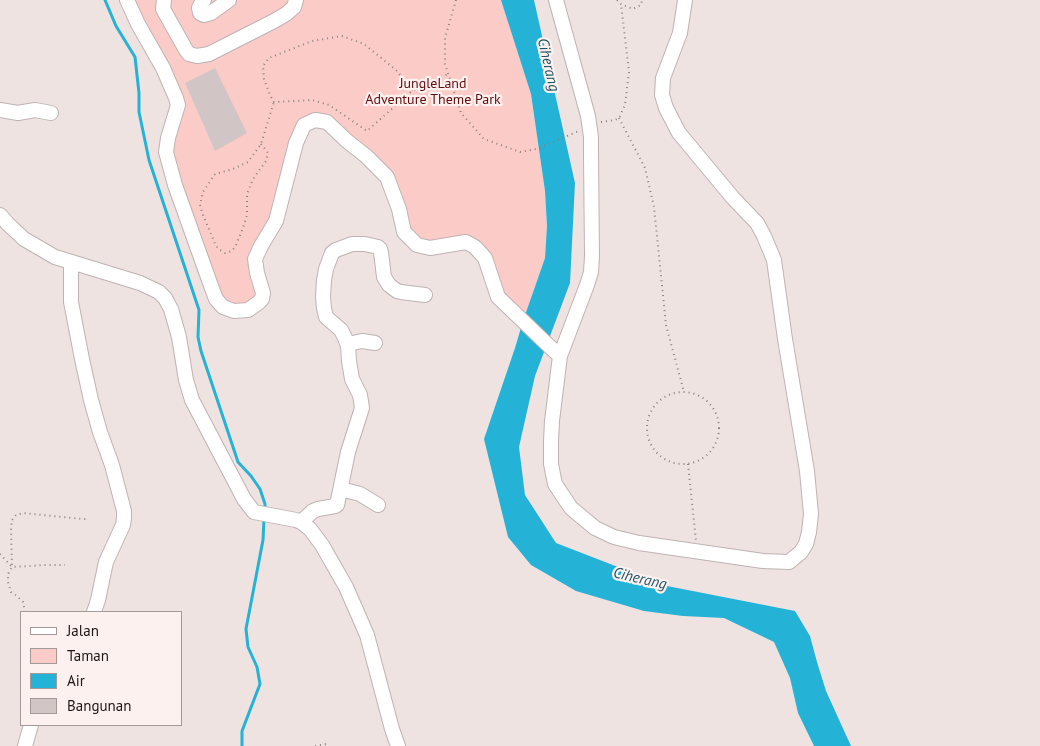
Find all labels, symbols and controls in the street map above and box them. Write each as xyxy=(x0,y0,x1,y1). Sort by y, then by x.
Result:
water label: Ciherang xyxy=(533,37,563,93)
park label: JungleLand Adventure Theme Park xyxy=(365,76,501,108)
water label: Ciherang xyxy=(612,564,668,594)
legend xyxy=(20,611,182,726)
text: Jalan xyxy=(67,621,99,640)
text: Taman xyxy=(67,646,109,665)
text: Air xyxy=(67,671,85,690)
text: Bangunan xyxy=(67,696,131,715)

